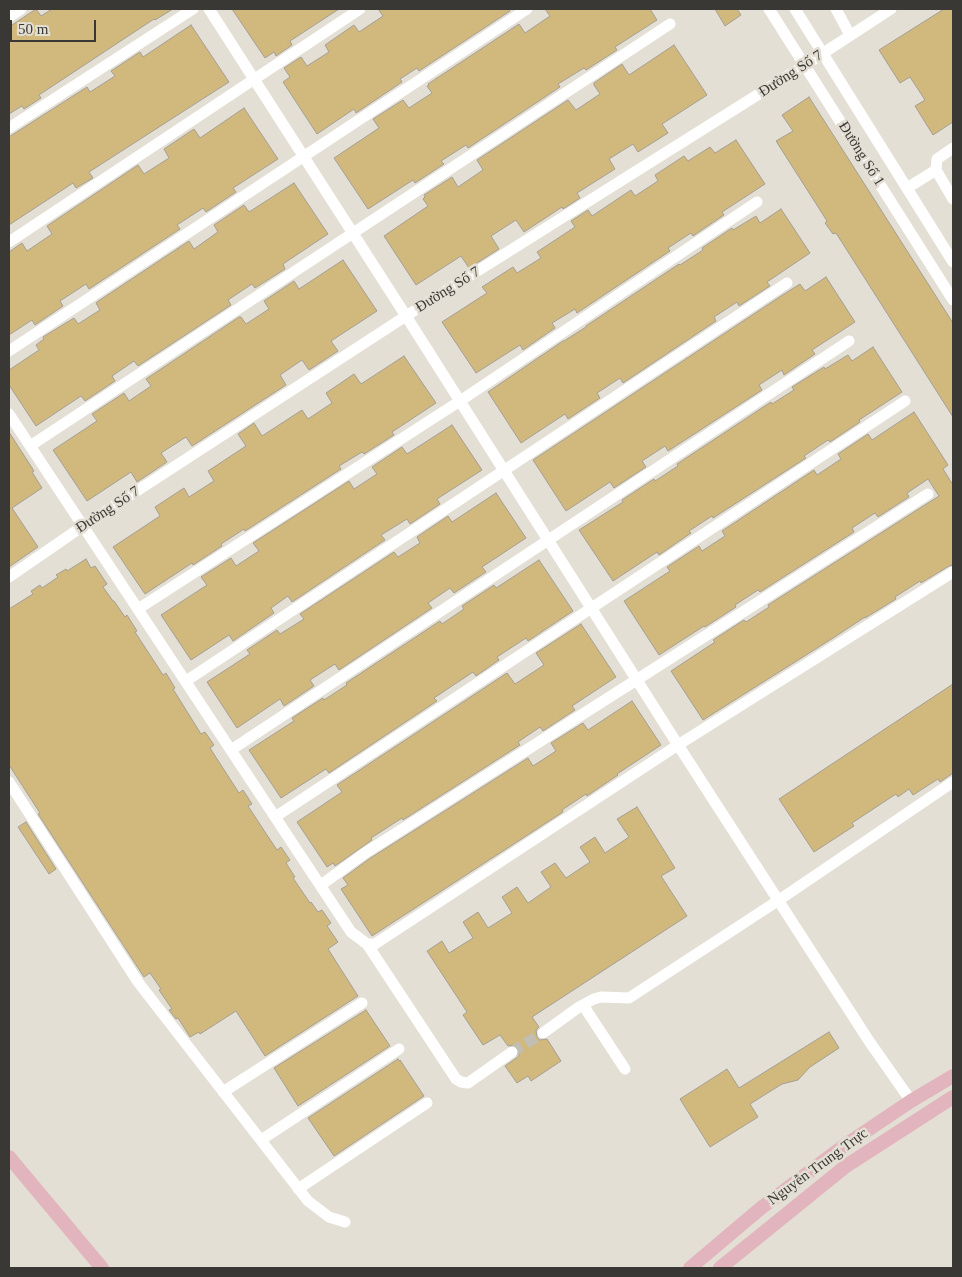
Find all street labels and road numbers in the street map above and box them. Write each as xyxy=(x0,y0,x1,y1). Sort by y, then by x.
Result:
street label: Đường Số 7 xyxy=(756,47,826,101)
street label: Đường Số 1 xyxy=(834,118,888,190)
street label: Đường Số 7 xyxy=(412,263,484,317)
street label: Đường Số 7 xyxy=(73,483,143,537)
street label: Nguyễn Trung Trực xyxy=(764,1125,872,1209)

